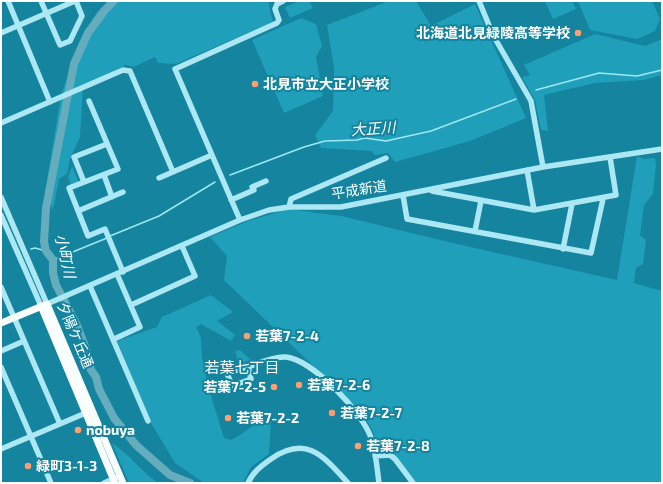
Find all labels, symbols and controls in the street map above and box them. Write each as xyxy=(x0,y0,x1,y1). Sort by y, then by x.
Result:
place label: 北海道北見緑陵高等学校 xyxy=(416,25,570,41)
marker: 北海道北見緑陵高等学校 xyxy=(573,28,583,38)
place label: 北見市立大正小学校 xyxy=(263,76,389,92)
marker: 北見市立大正小学校 xyxy=(250,79,260,89)
water label: 大正川 xyxy=(350,118,396,140)
street label: 平成新道 xyxy=(330,177,388,203)
water label: 小町川 xyxy=(51,232,79,280)
street label: 夕陽ケ丘通 xyxy=(54,300,96,370)
place label: 若葉7-2-4 xyxy=(255,328,319,344)
marker: 若葉7-2-4 xyxy=(242,331,252,341)
district label: 若葉七丁目 xyxy=(205,359,279,377)
place label: 若葉7-2-6 xyxy=(307,377,370,393)
place label: 若葉7-2-5 xyxy=(203,379,266,395)
marker: 若葉7-2-6 xyxy=(294,380,304,390)
marker: 若葉7-2-5 xyxy=(269,382,279,392)
place label: 若葉7-2-7 xyxy=(340,405,402,421)
marker: 若葉7-2-7 xyxy=(327,408,337,418)
place label: 若葉7-2-2 xyxy=(236,410,299,426)
marker: 若葉7-2-2 xyxy=(223,413,233,423)
place label: nobuya xyxy=(86,422,135,438)
marker: nobuya xyxy=(73,425,83,435)
place label: 若葉7-2-8 xyxy=(366,438,430,454)
marker: 若葉7-2-8 xyxy=(353,441,363,451)
place label: 緑町3-1-3 xyxy=(36,458,97,474)
marker: 緑町3-1-3 xyxy=(23,461,33,471)

